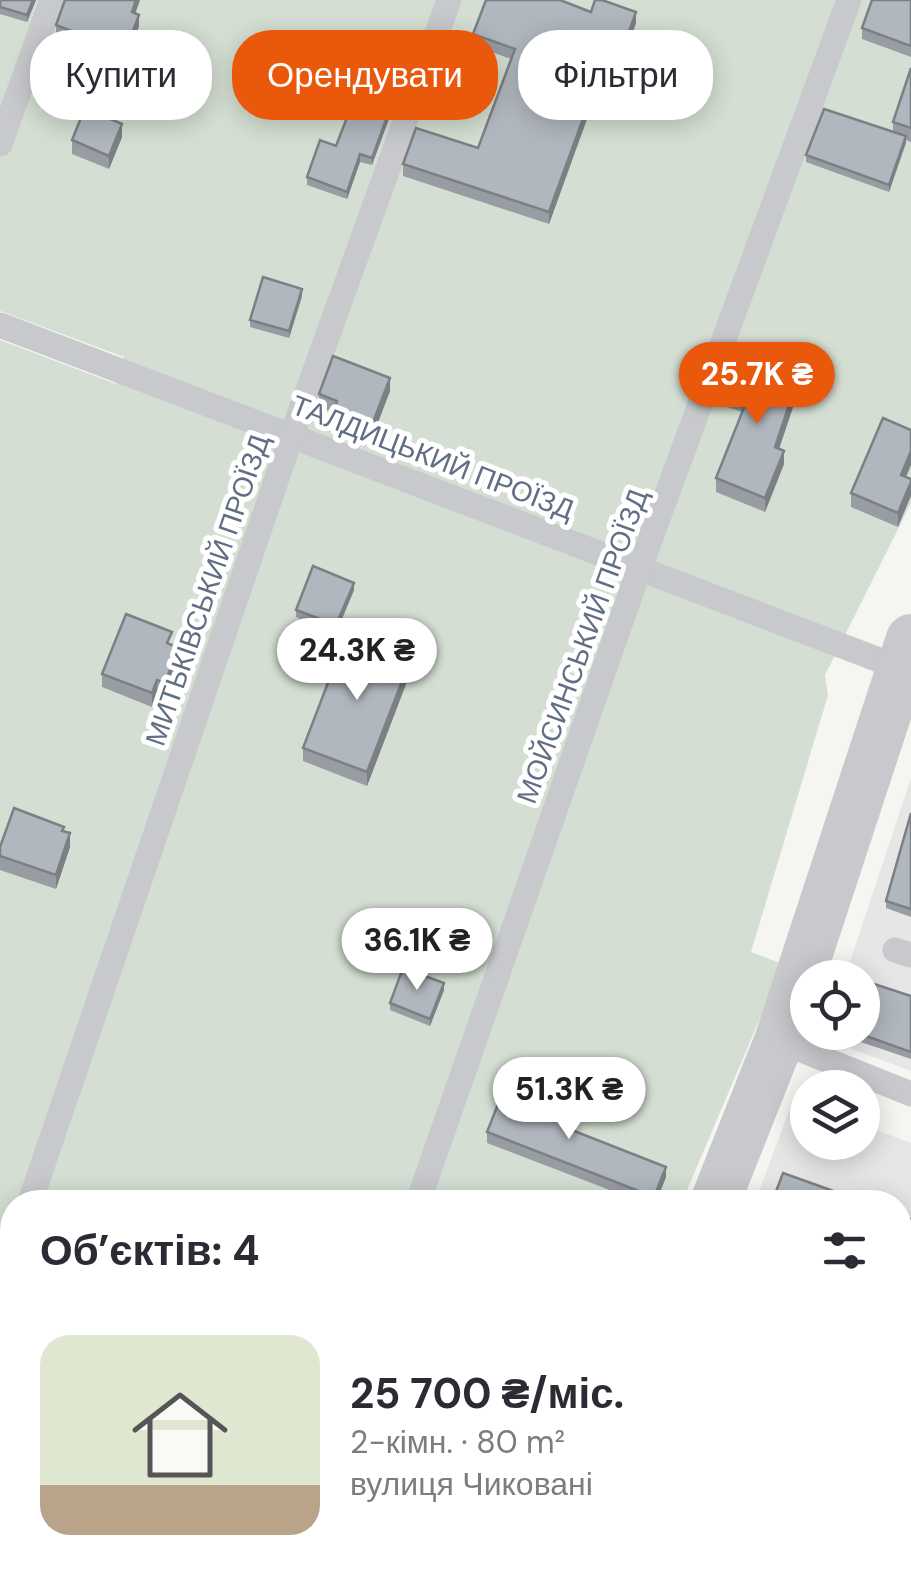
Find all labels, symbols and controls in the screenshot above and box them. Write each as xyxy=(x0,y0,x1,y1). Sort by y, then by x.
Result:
chip: Купити xyxy=(30,30,212,120)
chip: Орендувати xyxy=(232,30,498,120)
chip: Фільтри xyxy=(518,30,713,120)
pin: 25.7K ₴ xyxy=(665,342,849,427)
text: 25.7K ₴ xyxy=(701,353,813,395)
street label: ТАЛДИЦЬКИЙ ПРОЇЗД xyxy=(286,387,579,528)
street label: МИТЬКІВСЬКИЙ ПРОЇЗД xyxy=(137,430,278,751)
street label: МОЙСИНСЬКИЙ ПРОЇЗД xyxy=(508,484,657,809)
pin: 24.3K ₴ xyxy=(265,618,449,703)
text: 24.3K ₴ xyxy=(299,629,415,671)
pin: 36.1K ₴ xyxy=(325,908,509,993)
text: 36.1K ₴ xyxy=(364,919,470,961)
map controls xyxy=(790,960,880,1160)
button: locate xyxy=(790,960,880,1050)
pin: 51.3K ₴ xyxy=(477,1057,661,1142)
text: 51.3K ₴ xyxy=(515,1068,623,1110)
button: layers xyxy=(790,1070,880,1160)
text: Об’єктів: 4 xyxy=(40,1223,259,1278)
icon: filters xyxy=(817,1223,872,1278)
text: 25 700 ₴/міс. xyxy=(350,1366,624,1421)
icon: home xyxy=(120,1375,240,1495)
text: 2-кімн. · 80 m² xyxy=(350,1421,565,1463)
text: вулиця Чиковані xyxy=(350,1463,593,1505)

